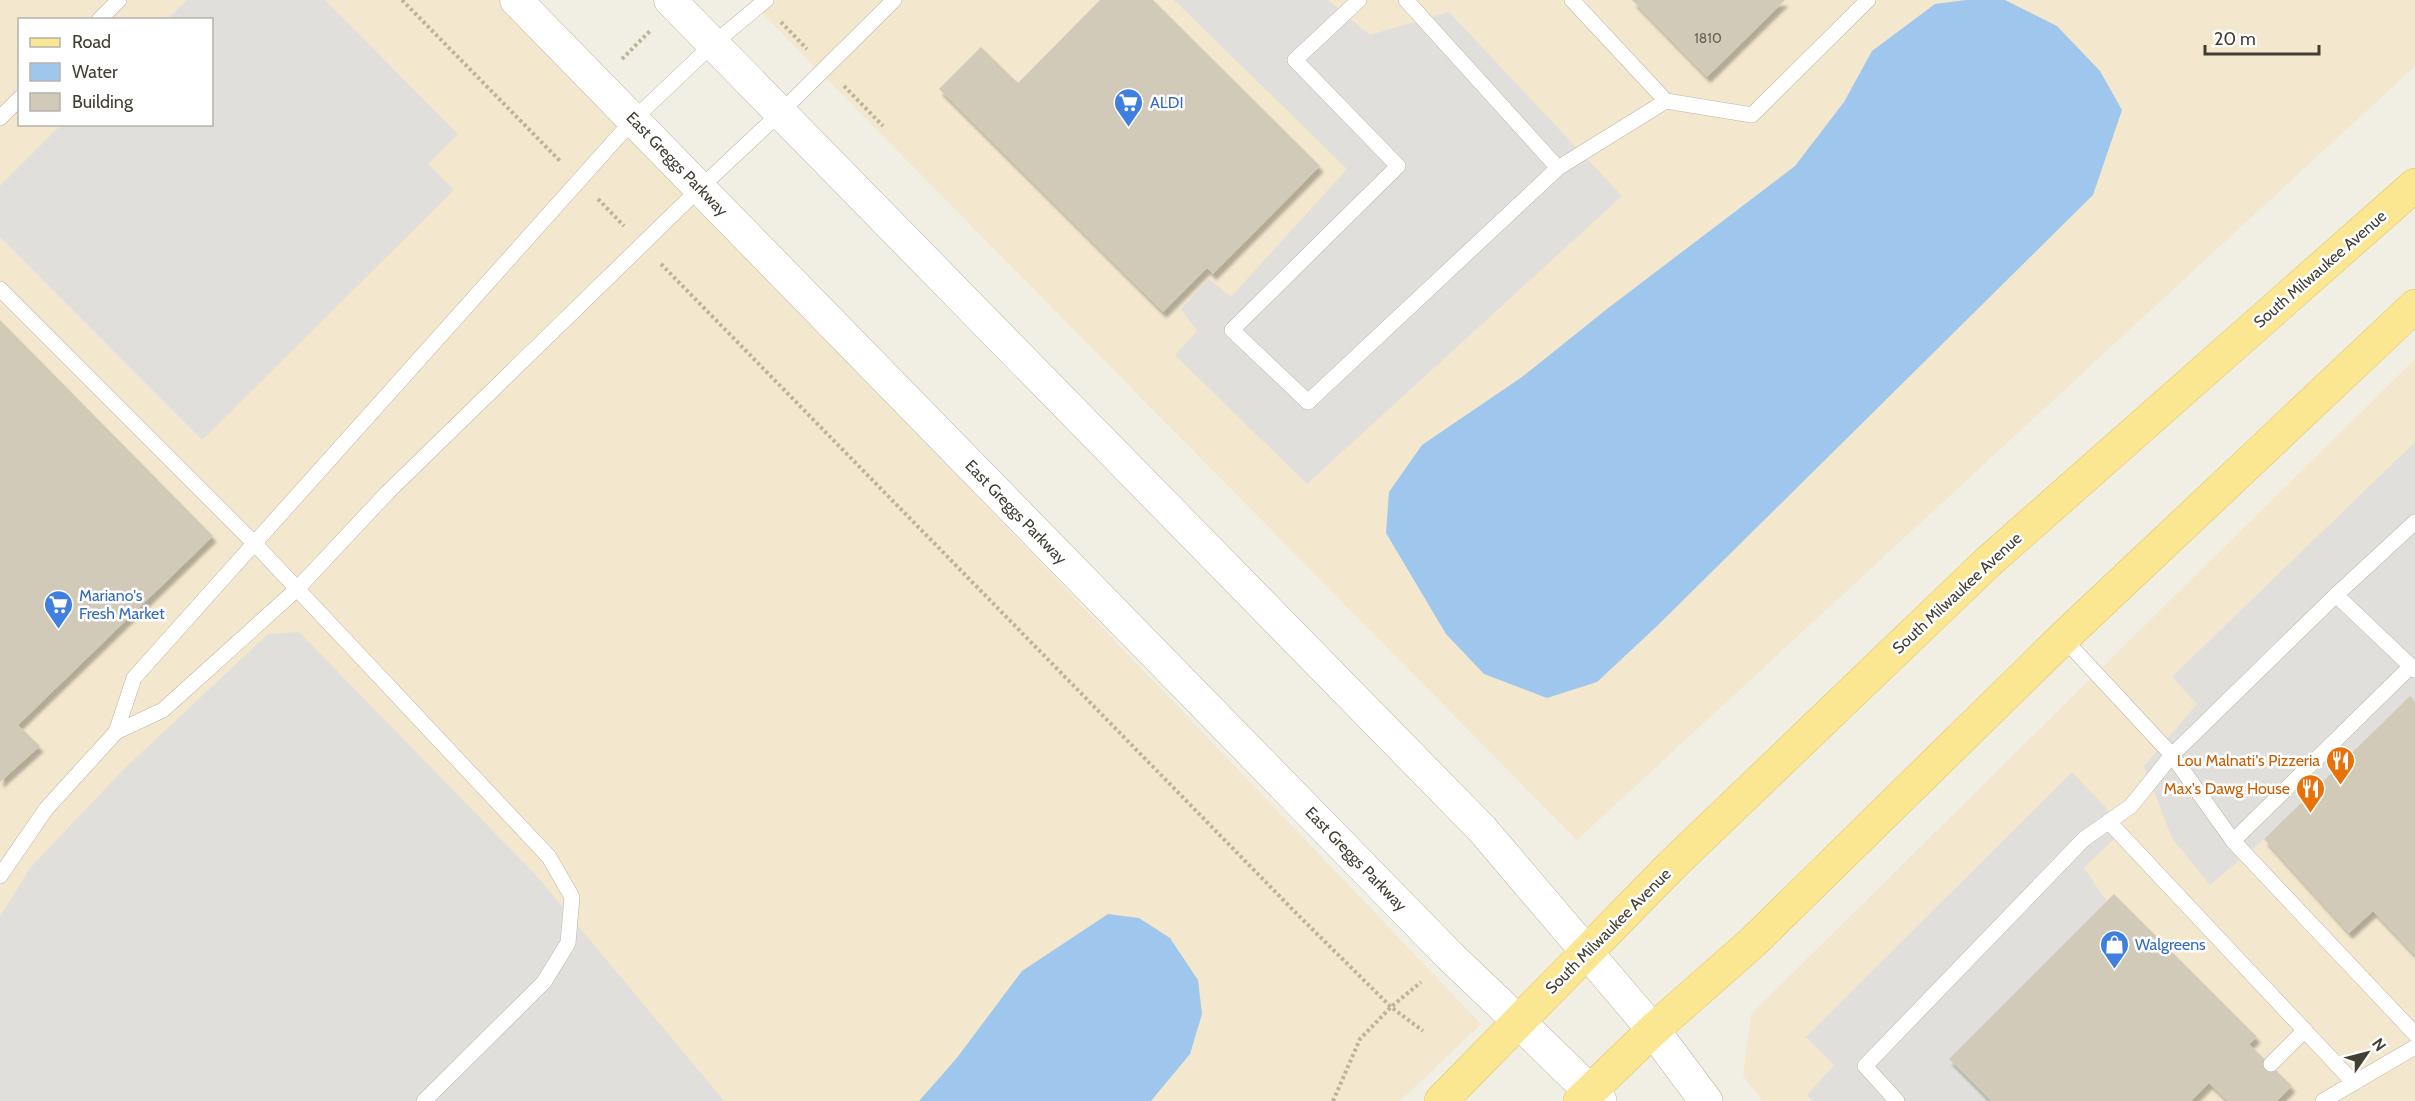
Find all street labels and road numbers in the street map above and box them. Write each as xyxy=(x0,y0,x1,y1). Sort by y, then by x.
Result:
street label: East Greggs Parkway xyxy=(622,108,732,220)
street label: South Milwaukee Avenue xyxy=(2250,206,2390,332)
street label: East Greggs Parkway xyxy=(961,456,1071,568)
street label: South Milwaukee Avenue xyxy=(1889,528,2025,658)
street label: East Greggs Parkway xyxy=(1301,803,1411,915)
street label: South Milwaukee Avenue xyxy=(1541,864,1675,998)

